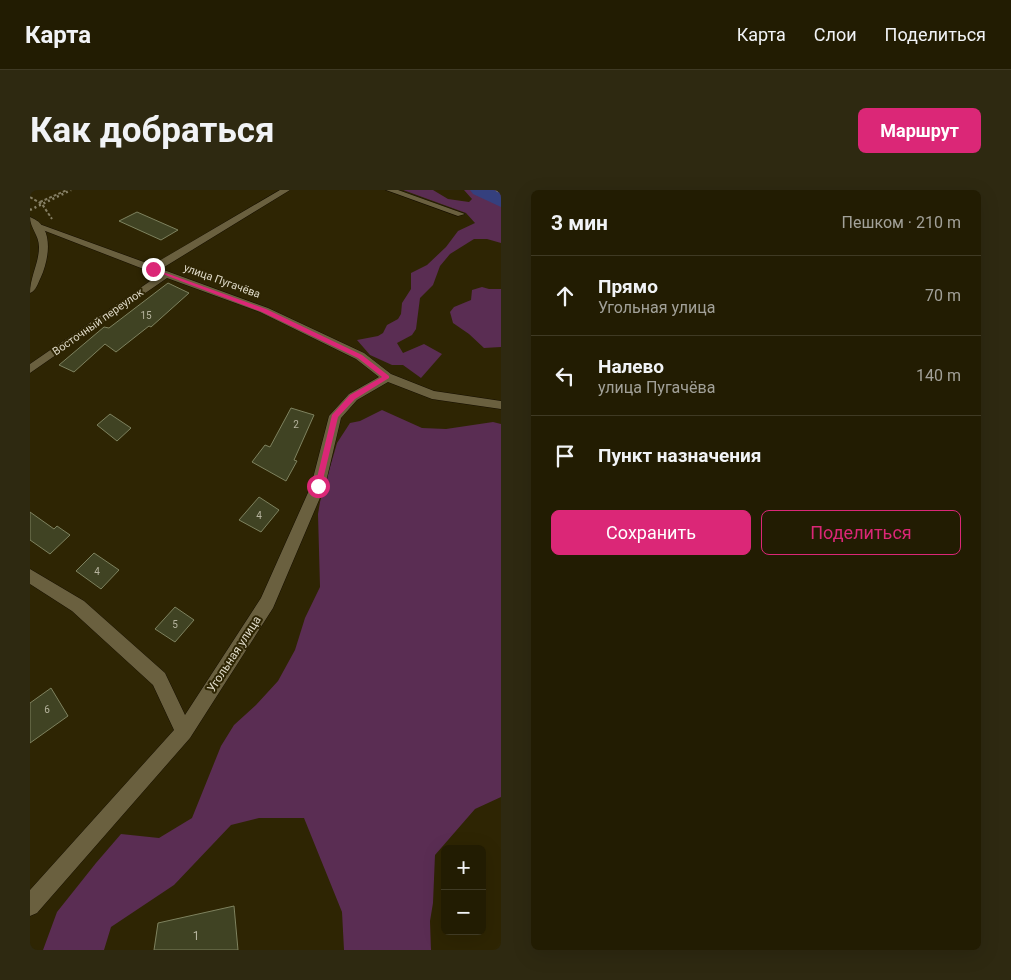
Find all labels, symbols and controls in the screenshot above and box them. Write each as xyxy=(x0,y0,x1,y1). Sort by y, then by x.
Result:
text: Карта xyxy=(25,21,91,49)
text: Карта xyxy=(737,24,786,45)
text: Слои xyxy=(814,24,857,45)
text: Поделиться xyxy=(885,24,986,45)
button: Маршрут xyxy=(858,108,981,153)
text: Как добраться xyxy=(30,110,275,151)
text: 3 мин xyxy=(551,211,608,235)
text: Пешком · 210 m xyxy=(842,213,961,232)
route end xyxy=(142,258,165,281)
street label: улица Пугачёва xyxy=(182,261,262,301)
text: Прямо xyxy=(598,275,658,298)
icon: ahead xyxy=(551,282,579,310)
street label: Восточный переулок xyxy=(50,286,146,358)
text: 70 m xyxy=(925,286,961,305)
text: Угольная улица xyxy=(598,298,715,317)
house number: 15 xyxy=(140,310,152,321)
text: Налево xyxy=(598,355,664,378)
icon: left xyxy=(551,362,579,390)
text: 140 m xyxy=(916,366,961,385)
text: улица Пугачёва xyxy=(598,378,715,397)
house number: 2 xyxy=(293,419,299,430)
icon: arrive xyxy=(551,442,579,470)
text: Пункт назначения xyxy=(598,444,761,467)
route start xyxy=(307,475,330,498)
house number: 4 xyxy=(256,510,262,521)
button: Сохранить xyxy=(551,510,751,555)
button: Поделиться xyxy=(761,510,961,555)
house number: 4 xyxy=(94,566,100,577)
street label: Угольная улица xyxy=(204,613,264,695)
house number: 5 xyxy=(172,619,178,630)
house number: 6 xyxy=(44,704,50,715)
map controls xyxy=(441,845,486,935)
button: + xyxy=(441,845,486,890)
button: − xyxy=(441,890,486,935)
house number: 1 xyxy=(193,929,199,943)

